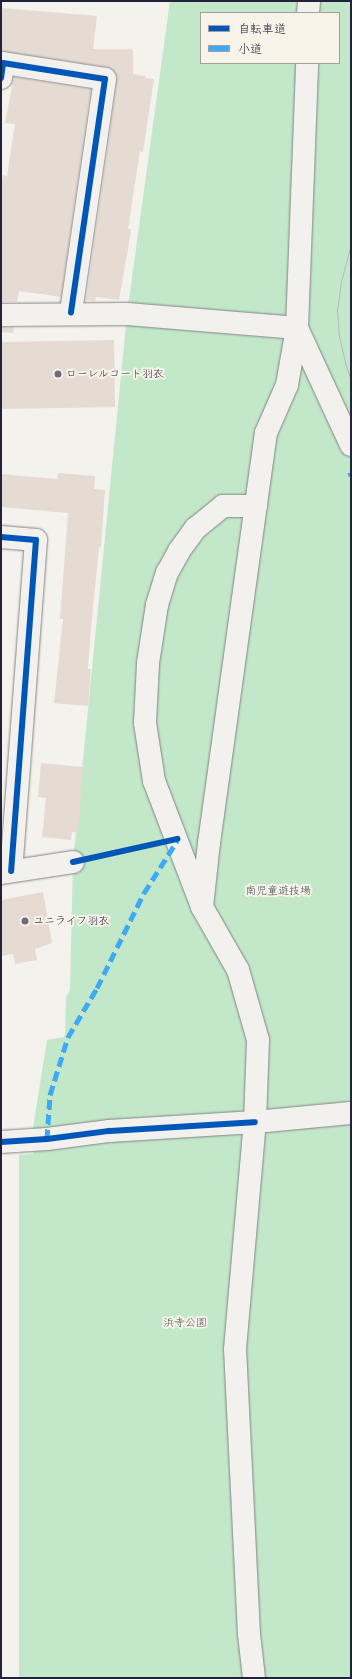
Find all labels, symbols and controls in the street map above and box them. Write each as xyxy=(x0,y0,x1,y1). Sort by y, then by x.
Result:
legend xyxy=(200,12,340,64)
text: 自転車道 xyxy=(238,21,286,38)
text: 小道 xyxy=(238,41,262,58)
place label: ローレルコート羽衣 xyxy=(66,367,165,381)
marker: ローレルコート羽衣 xyxy=(53,369,63,379)
park label: 南児童遊技場 xyxy=(245,884,311,898)
place label: ユニライフ羽衣 xyxy=(33,914,110,928)
marker: ユニライフ羽衣 xyxy=(20,916,30,926)
park label: 浜寺公園 xyxy=(163,1316,207,1330)

